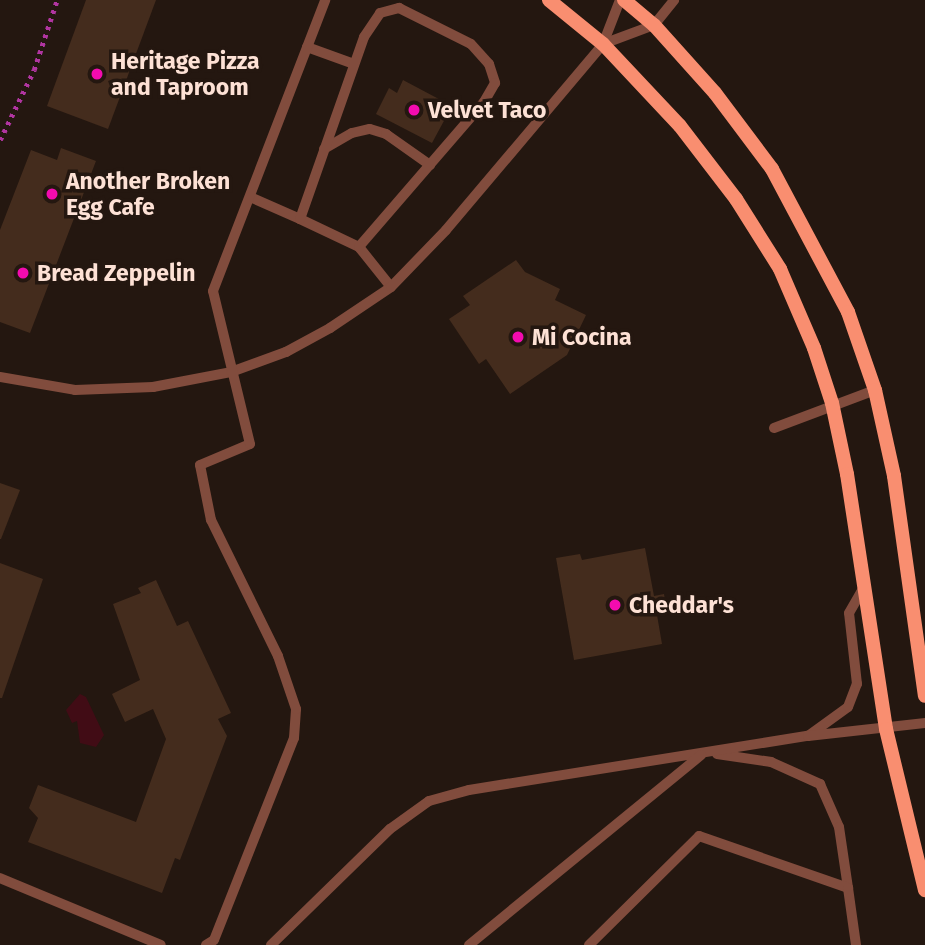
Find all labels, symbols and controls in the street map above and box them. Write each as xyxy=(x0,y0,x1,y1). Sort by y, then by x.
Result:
place label: Heritage Pizza and Taproom xyxy=(111,47,260,101)
marker: Heritage Pizza and Taproom xyxy=(89,66,105,82)
place label: Velvet Taco xyxy=(428,96,546,124)
marker: Velvet Taco xyxy=(406,102,422,118)
place label: Another Broken Egg Cafe xyxy=(66,167,230,221)
marker: Another Broken Egg Cafe xyxy=(44,186,60,202)
place label: Bread Zeppelin xyxy=(37,259,196,287)
marker: Bread Zeppelin xyxy=(15,265,31,281)
place label: Mi Cocina xyxy=(532,323,632,351)
marker: Mi Cocina xyxy=(510,329,526,345)
place label: Cheddar's xyxy=(629,591,734,619)
marker: Cheddar's xyxy=(607,597,623,613)

